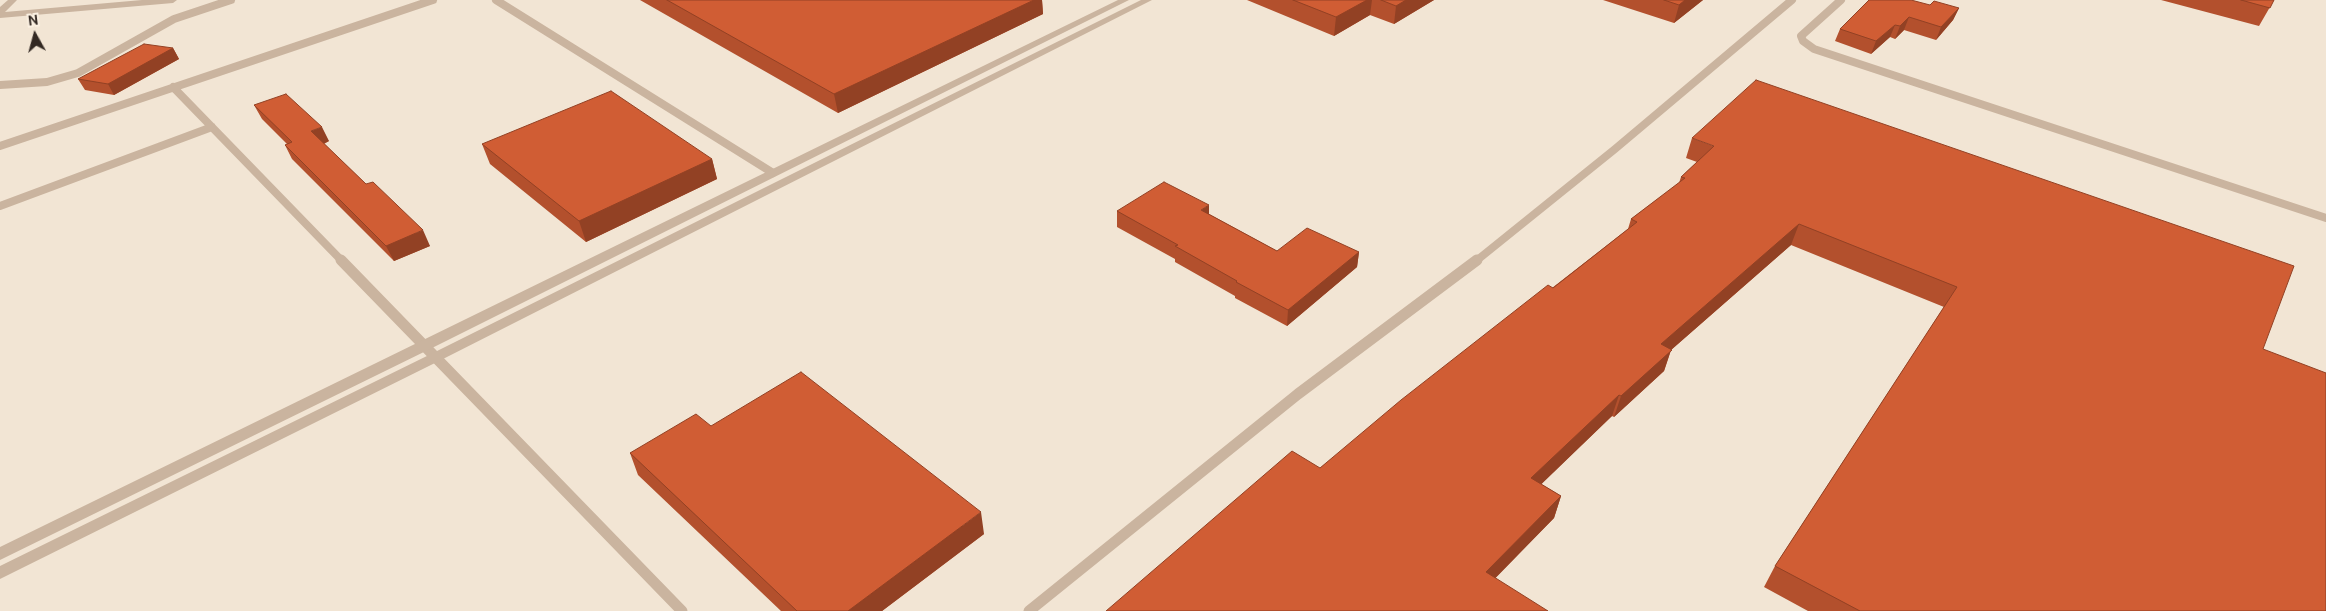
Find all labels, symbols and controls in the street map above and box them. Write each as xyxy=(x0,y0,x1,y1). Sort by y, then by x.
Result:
north arrow xyxy=(10,10,60,60)
text: N xyxy=(27,12,39,29)

